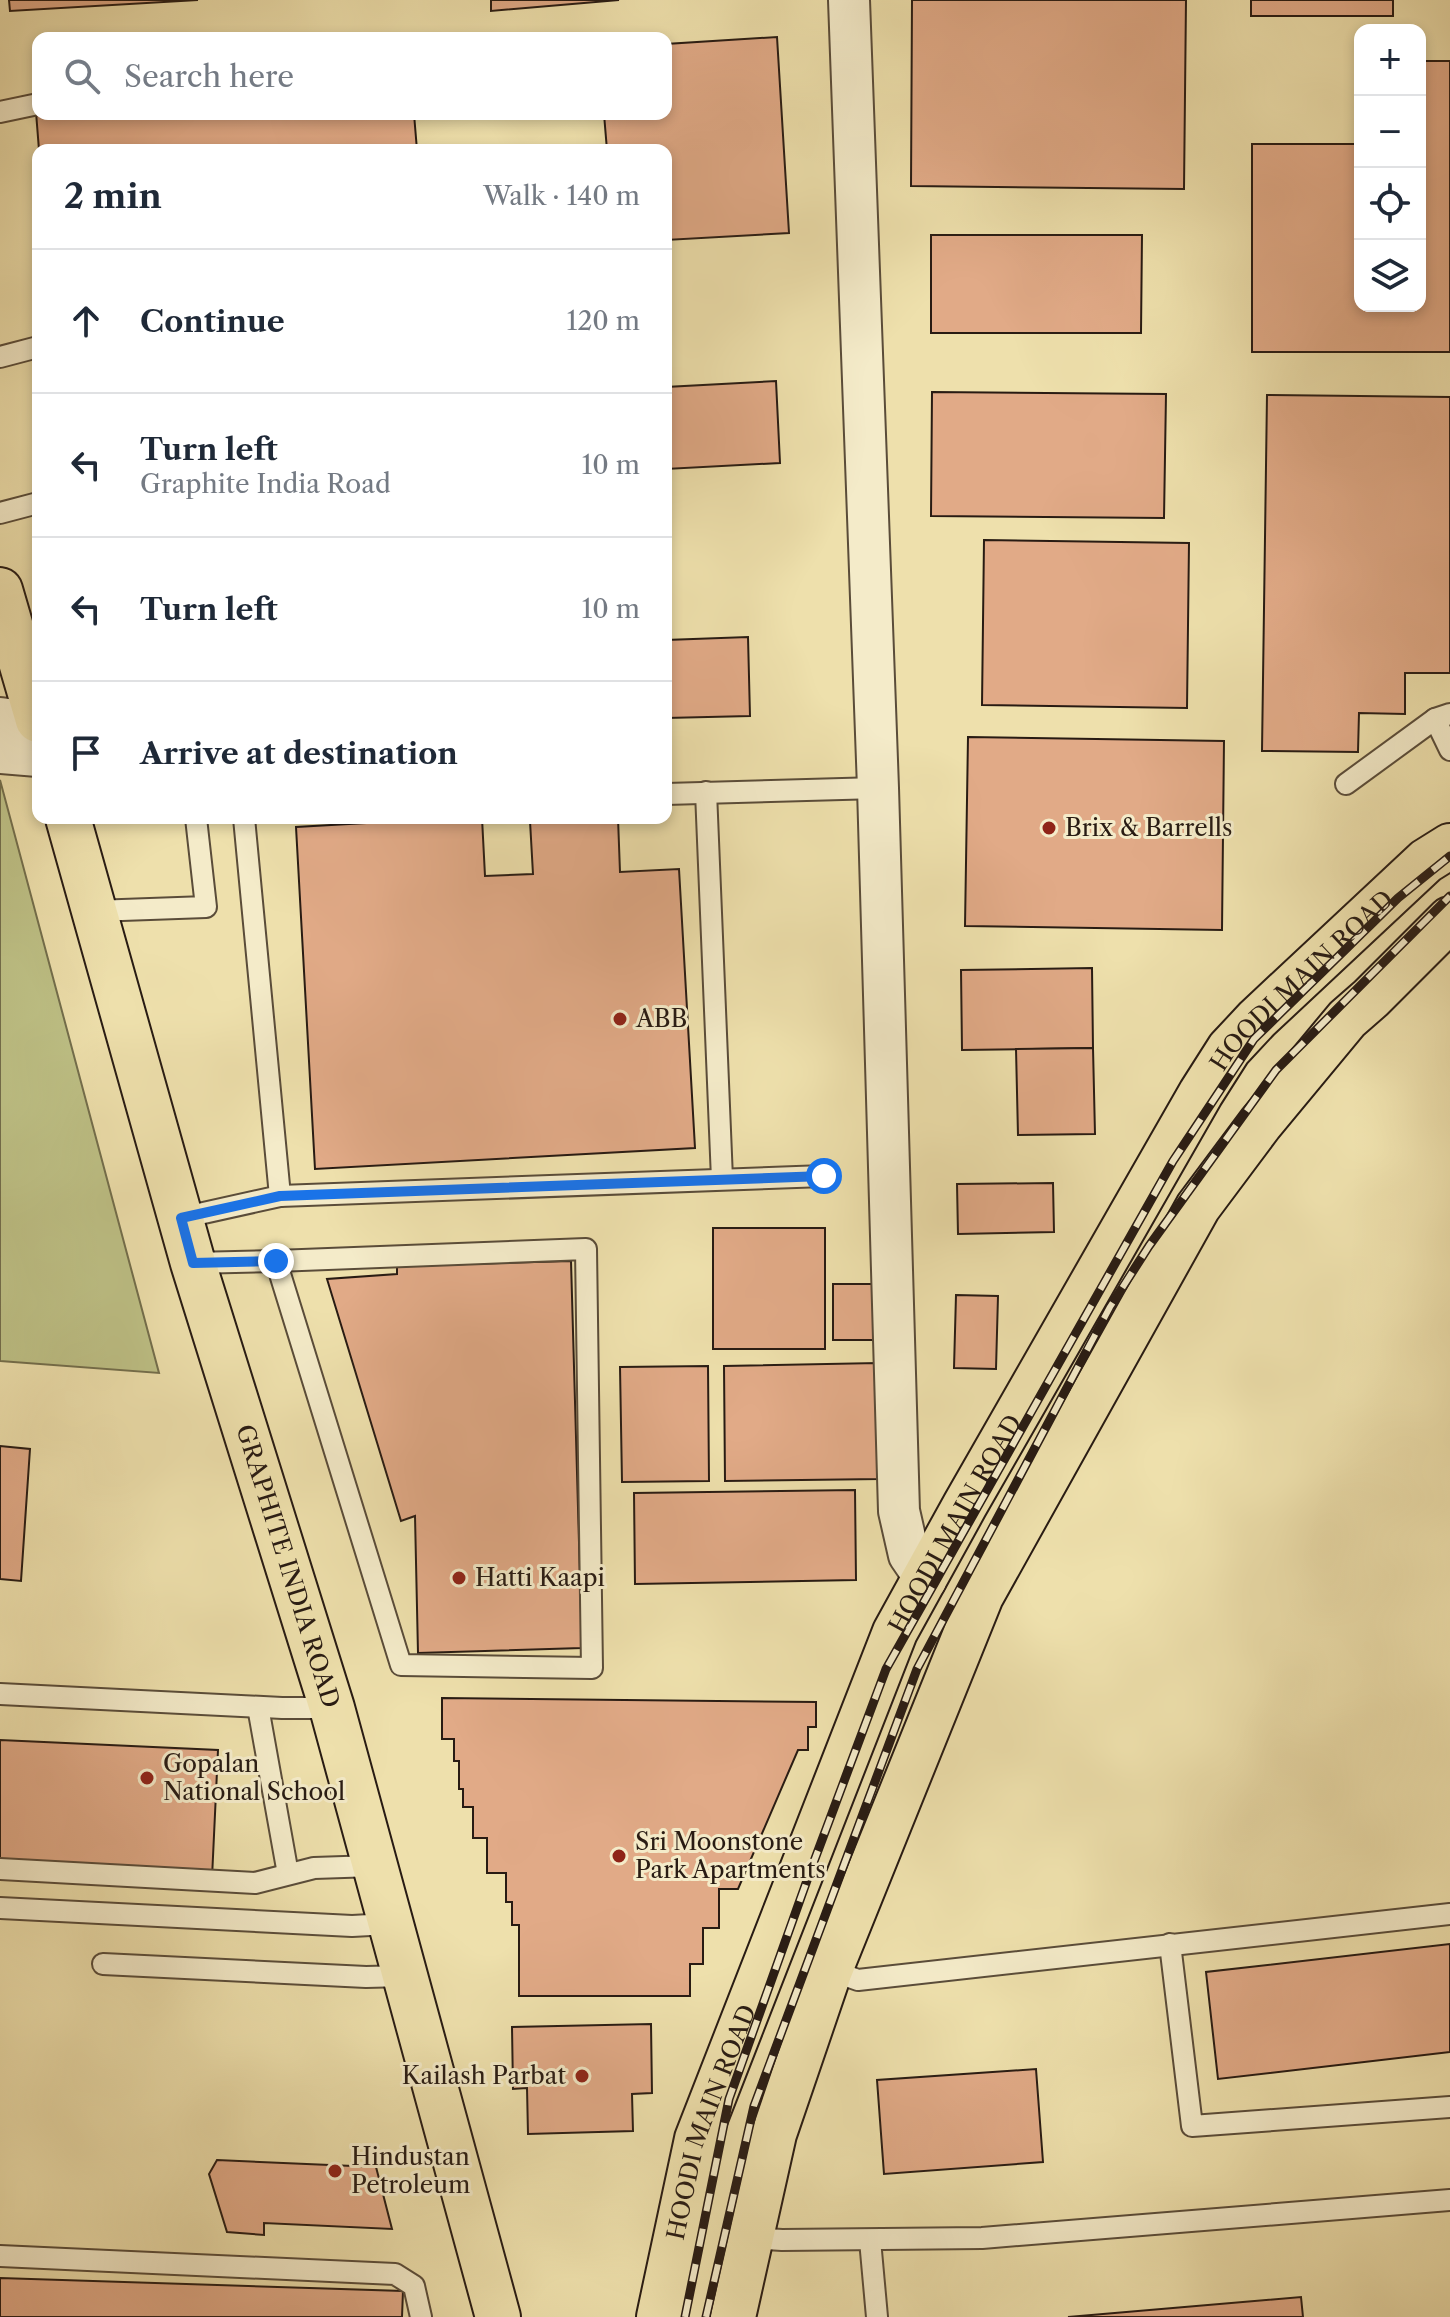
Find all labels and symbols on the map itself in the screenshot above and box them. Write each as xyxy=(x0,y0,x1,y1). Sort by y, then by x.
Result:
place label: Brix & Barrells xyxy=(1065,813,1232,842)
marker: Brix & Barrells xyxy=(1040,819,1058,837)
street label: HOODI MAIN ROAD xyxy=(1204,884,1399,1076)
place label: ABB xyxy=(635,1004,687,1033)
marker: ABB xyxy=(611,1010,629,1028)
route start xyxy=(806,1158,842,1194)
route end xyxy=(258,1243,294,1279)
street label: HOODI MAIN ROAD xyxy=(882,1409,1028,1638)
street label: GRAPHITE INDIA ROAD xyxy=(230,1421,346,1711)
place label: Hatti Kaapi xyxy=(475,1563,605,1592)
marker: Hatti Kaapi xyxy=(450,1569,468,1587)
place label: Gopalan National School xyxy=(163,1749,345,1806)
marker: Gopalan National School xyxy=(138,1769,156,1787)
place label: Sri Moonstone Park Apartments xyxy=(635,1827,826,1884)
marker: Sri Moonstone Park Apartments xyxy=(610,1847,628,1865)
street label: HOODI MAIN ROAD xyxy=(661,2000,762,2243)
place label: Kailash Parbat xyxy=(402,2061,567,2090)
marker: Kailash Parbat xyxy=(573,2067,591,2085)
place label: Hindustan Petroleum xyxy=(351,2142,470,2199)
marker: Hindustan Petroleum xyxy=(326,2162,344,2180)

